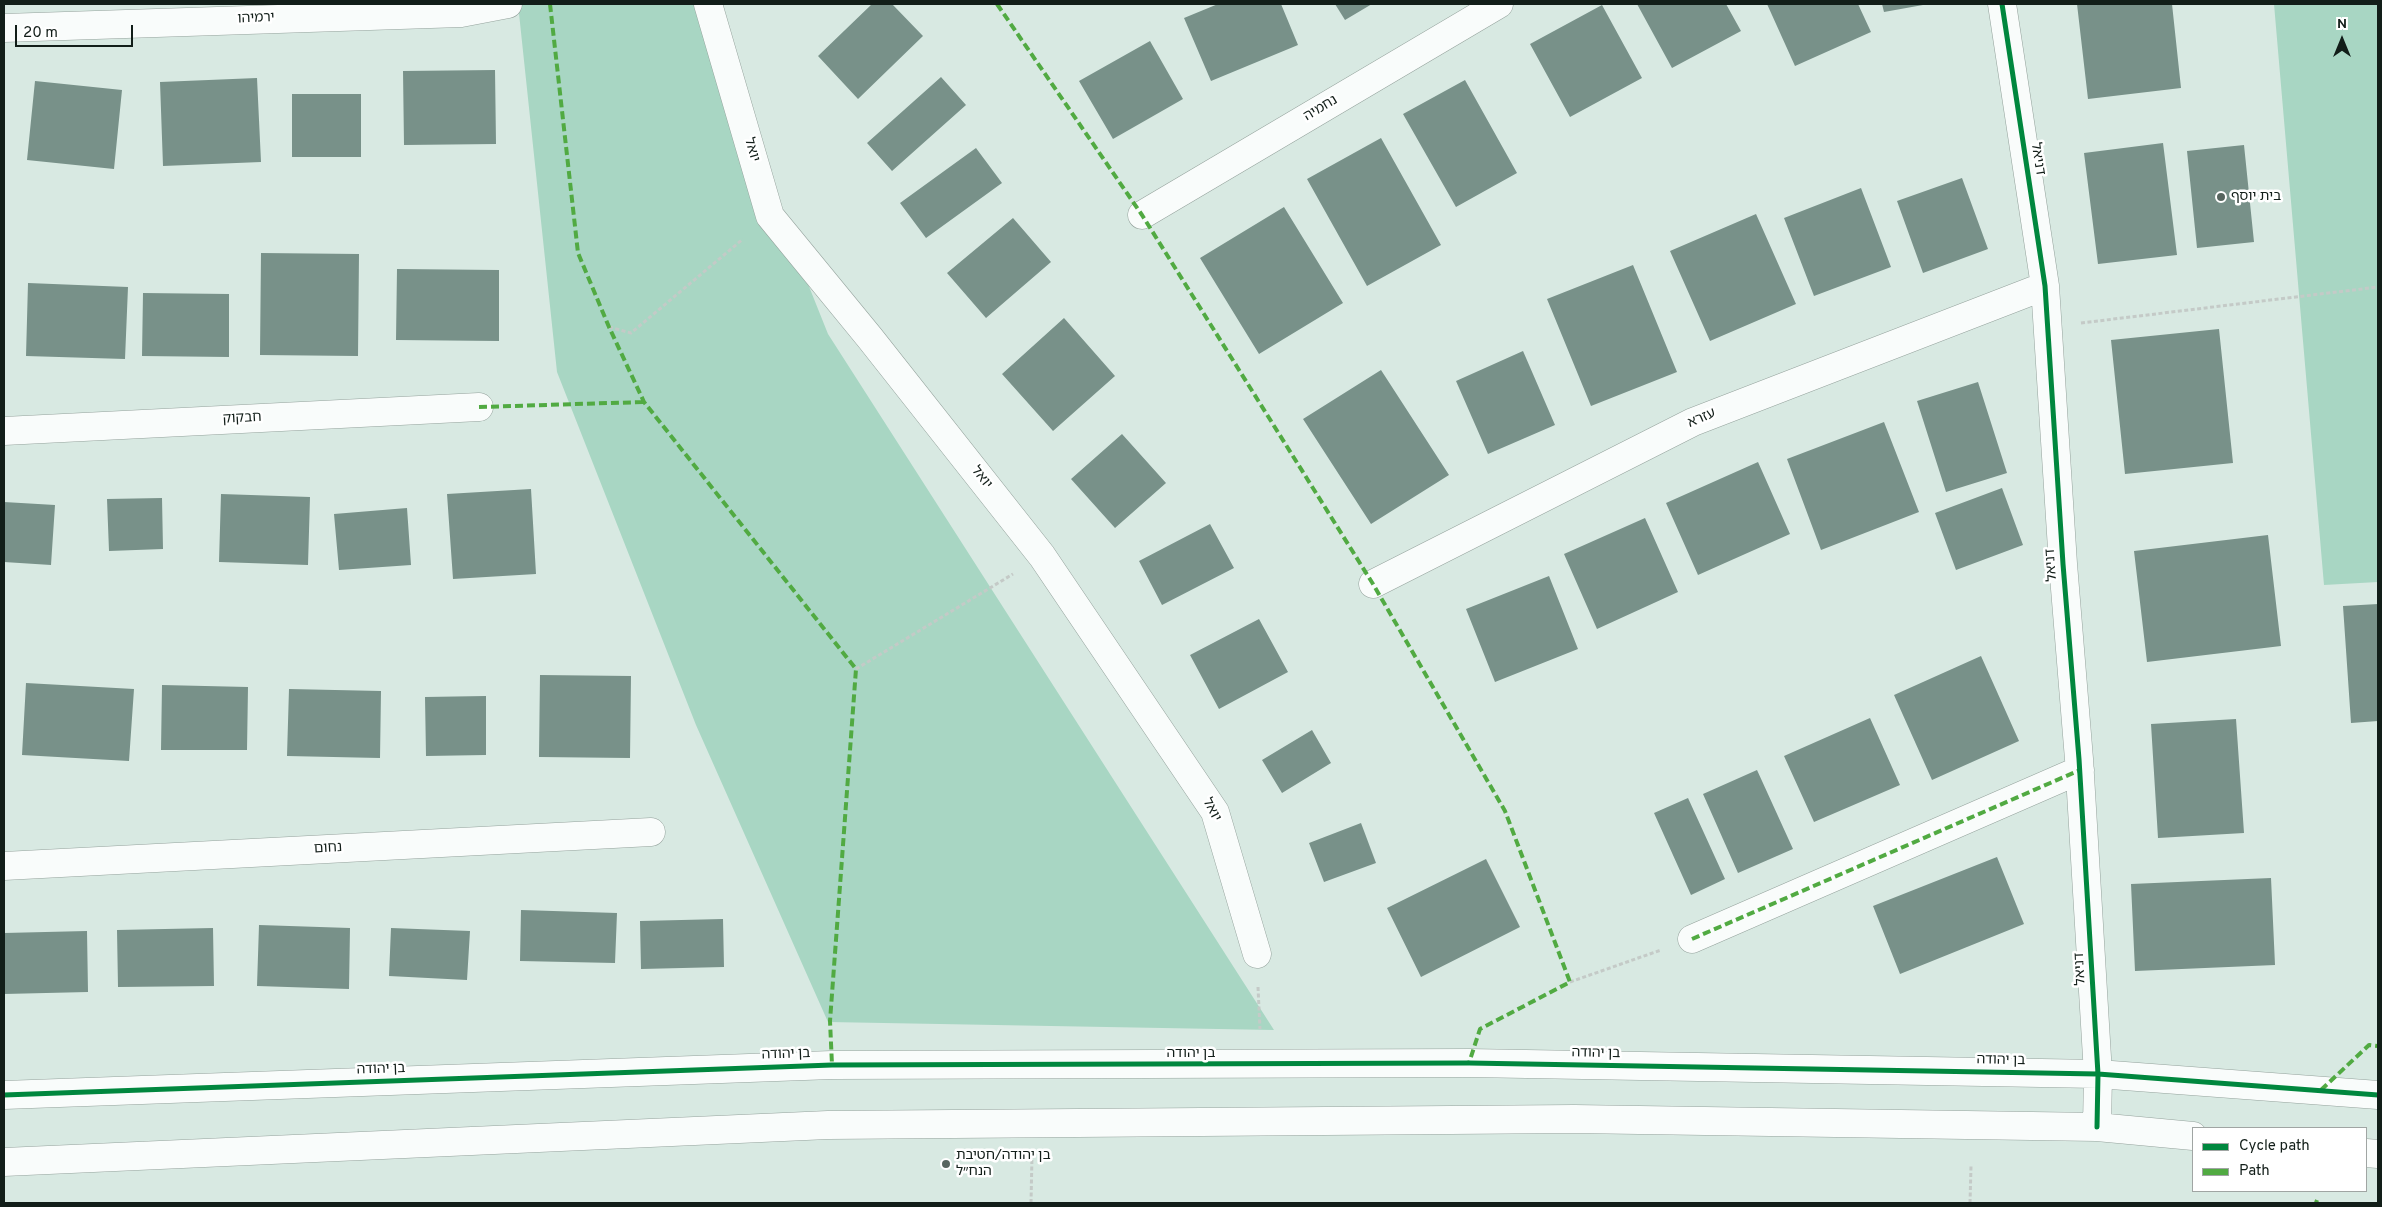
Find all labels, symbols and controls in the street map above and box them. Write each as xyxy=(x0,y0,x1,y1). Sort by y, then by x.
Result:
street label: ירמיהו xyxy=(237,10,275,28)
scale bar xyxy=(18,15,135,47)
north arrow xyxy=(2317,15,2367,65)
text: N xyxy=(2337,16,2347,33)
text: 20 m xyxy=(23,24,58,43)
street label: נחמיה xyxy=(1301,92,1341,126)
street label: יואל xyxy=(740,136,762,164)
street label: דניאל xyxy=(2026,141,2048,177)
place label: בית יוסף xyxy=(2231,189,2281,205)
marker: בית יוסף xyxy=(2215,191,2227,203)
street label: עזרא xyxy=(1685,406,1719,432)
street label: חבקוק xyxy=(222,410,262,428)
street label: יואל xyxy=(967,463,995,493)
street label: דניאל xyxy=(2042,548,2062,582)
street label: יואל xyxy=(1198,795,1224,825)
street label: נחום xyxy=(313,840,343,858)
street label: דניאל xyxy=(2072,952,2090,986)
street label: בן יהודה xyxy=(1571,1045,1621,1063)
street label: בן יהודה xyxy=(761,1046,811,1064)
street label: בן יהודה xyxy=(1167,1046,1215,1062)
street label: בן יהודה xyxy=(1976,1052,2026,1070)
street label: בן יהודה xyxy=(356,1061,406,1079)
legend xyxy=(2192,1127,2367,1192)
text: Cycle path xyxy=(2239,1137,2310,1156)
place label: בן יהודה/חטיבת הנח״ל xyxy=(956,1148,1051,1180)
marker: בן יהודה/חטיבת הנח״ל xyxy=(940,1158,952,1170)
text: Path xyxy=(2239,1162,2270,1181)

